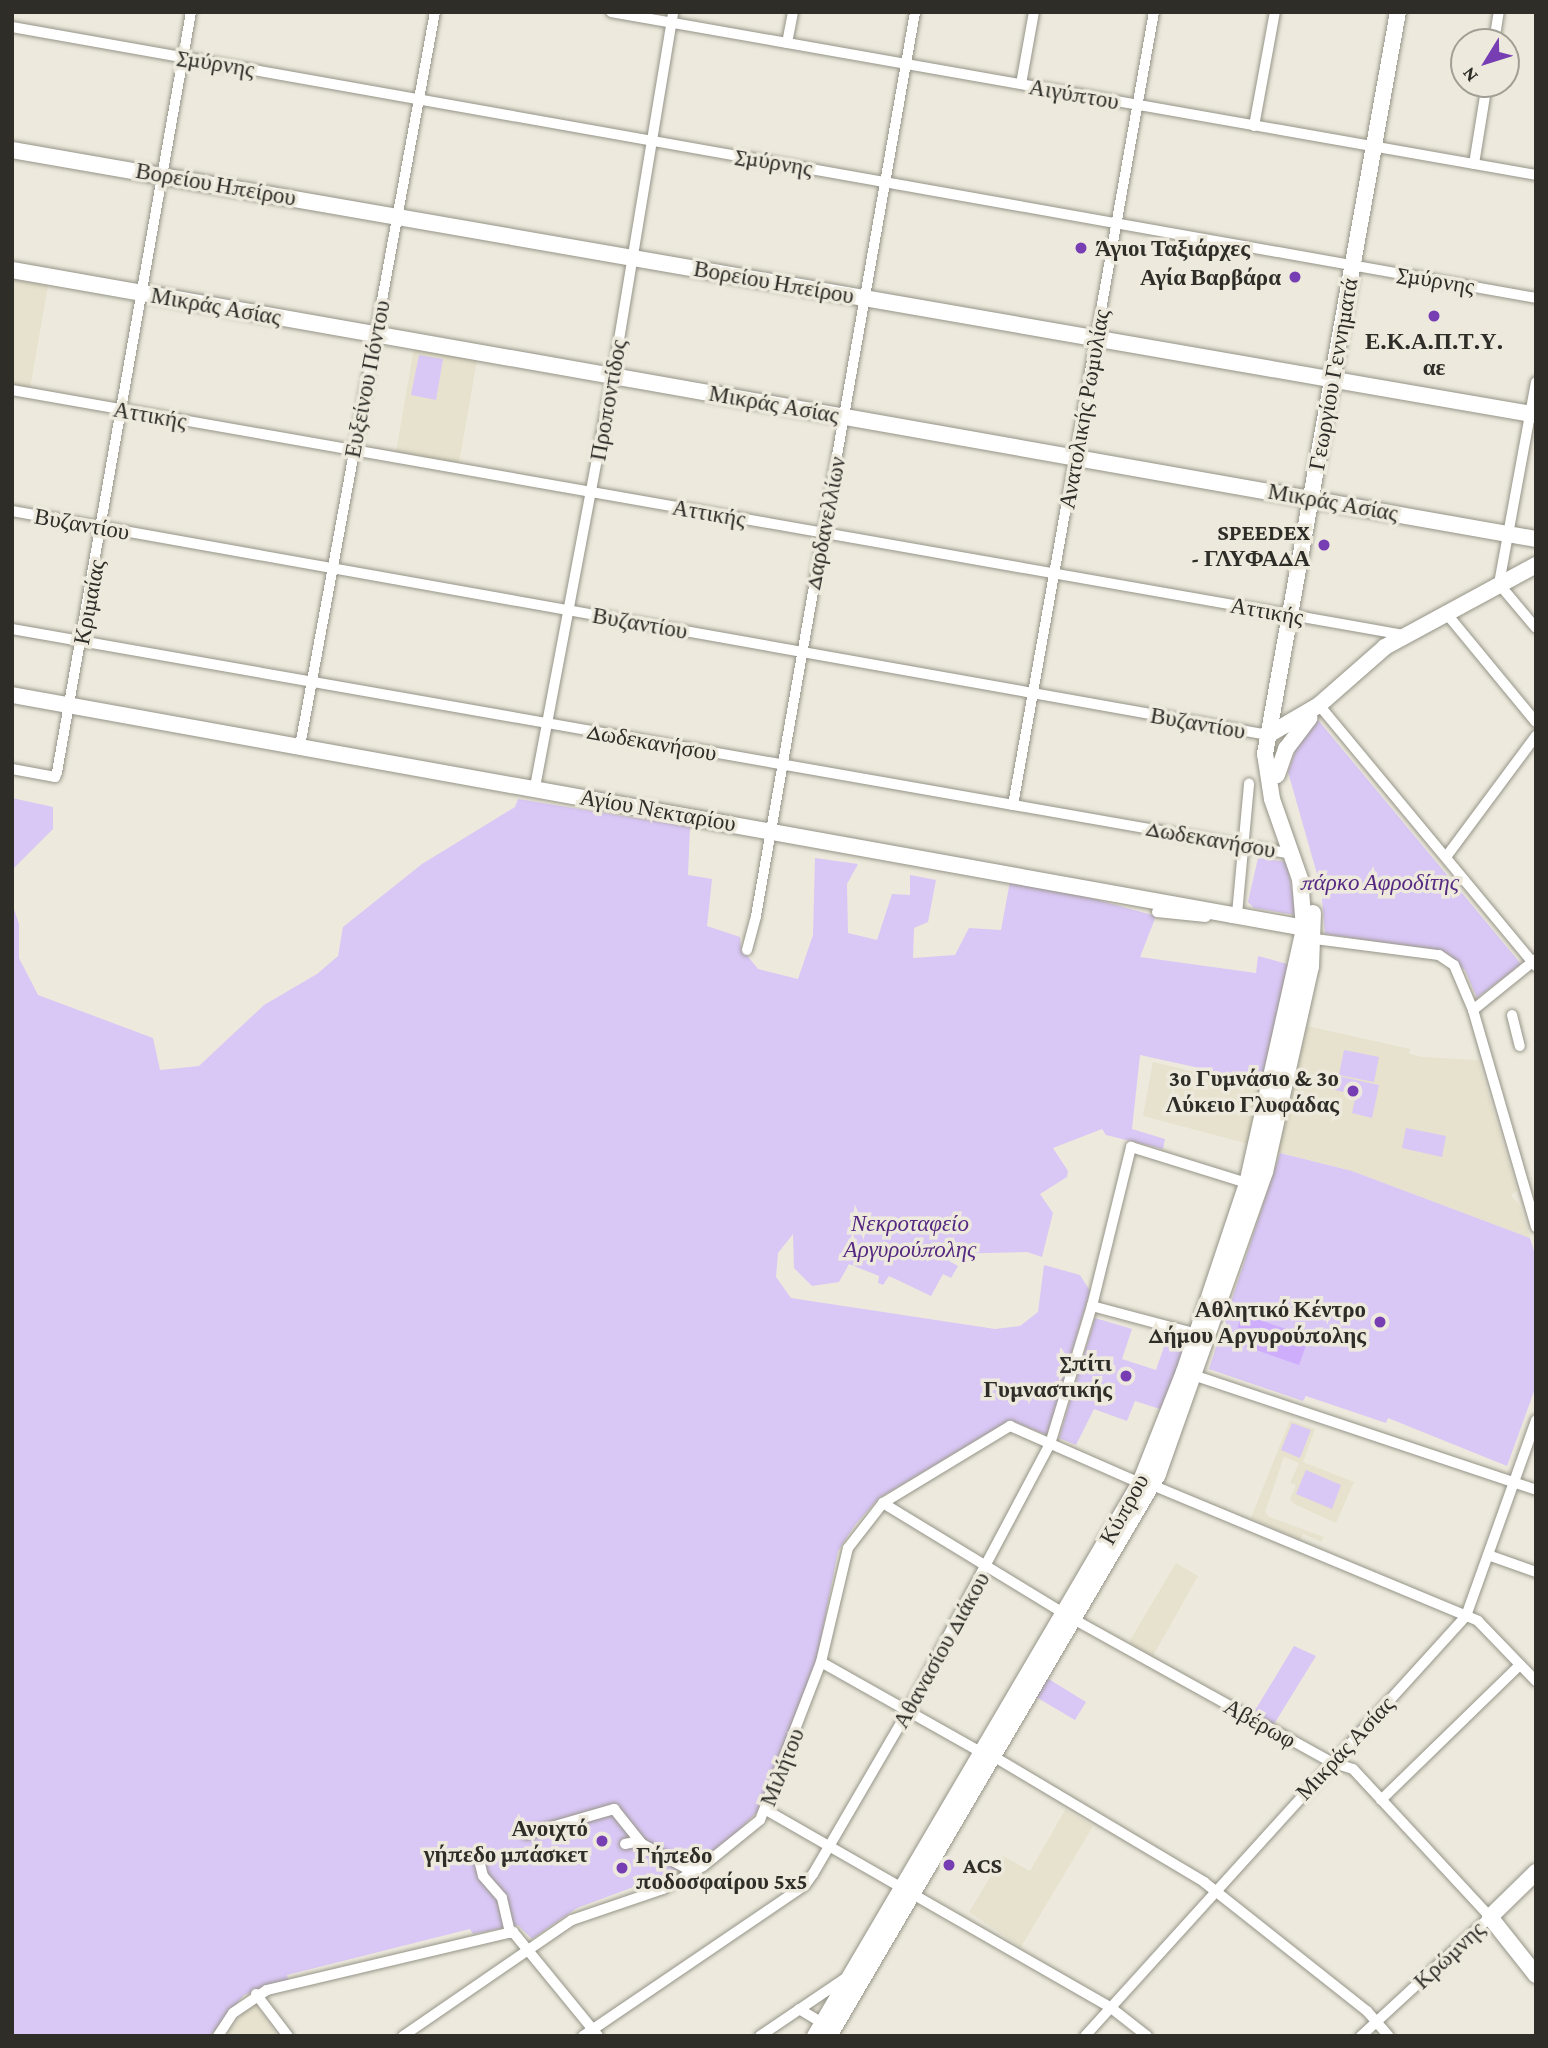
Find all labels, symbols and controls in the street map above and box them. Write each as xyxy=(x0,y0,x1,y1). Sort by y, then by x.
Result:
north arrow xyxy=(1450,28,1520,98)
street label: Σμύρνης xyxy=(175,43,257,83)
text: N xyxy=(1457,63,1482,87)
street label: Αιγύπτου xyxy=(1027,73,1121,115)
street label: Σμύρνης xyxy=(733,142,815,182)
street label: Βορείου Ηπείρου xyxy=(134,156,298,212)
place label: Άγιοι Ταξιάρχες xyxy=(1095,234,1250,262)
marker: Άγιοι Ταξιάρχες xyxy=(1073,240,1089,256)
street label: Βορείου Ηπείρου xyxy=(692,254,856,310)
street label: Σμύρνης xyxy=(1395,260,1477,300)
place label: Αγία Βαρβάρα xyxy=(1140,263,1281,291)
marker: Αγία Βαρβάρα xyxy=(1287,269,1303,285)
street label: Γεωργίου Γεννηματά xyxy=(1303,276,1363,472)
street label: Μικράς Ασίας xyxy=(149,281,283,331)
street label: Ευξείνου Πόντου xyxy=(338,298,396,460)
street label: Ανατολικής Ρωμυλίας xyxy=(1053,307,1115,511)
marker: Ε.Κ.Α.Π.Τ.Υ. αε xyxy=(1426,308,1442,324)
place label: Ε.Κ.Α.Π.Τ.Υ. αε xyxy=(1365,327,1503,381)
street label: Προποντίδος xyxy=(584,337,632,463)
street label: Μικράς Ασίας xyxy=(707,379,841,429)
street label: Αττικής xyxy=(111,395,189,435)
street label: Δαρδανελλίων xyxy=(799,454,851,592)
street label: Μικράς Ασίας xyxy=(1266,477,1400,527)
street label: Αττικής xyxy=(670,493,748,533)
street label: Βυζαντίου xyxy=(32,502,132,546)
place label: SPEEDEX - ΓΛΥΦΑΔΑ xyxy=(1191,518,1310,572)
marker: SPEEDEX - ΓΛΥΦΑΔΑ xyxy=(1316,537,1332,553)
street label: Κριμαίας xyxy=(67,557,111,647)
street label: Αττικής xyxy=(1228,591,1306,631)
street label: Βυζαντίου xyxy=(590,601,690,645)
street label: Βυζαντίου xyxy=(1148,701,1248,745)
street label: Δωδεκανήσου xyxy=(585,717,719,767)
street label: Αγίου Νεκταρίου xyxy=(578,783,738,837)
street label: Δωδεκανήσου xyxy=(1144,814,1278,864)
park label: πάρκο Αφροδίτης xyxy=(1301,868,1459,896)
place label: 3ο Γυμνάσιο & 3ο Λύκειο Γλυφάδας xyxy=(1166,1064,1339,1118)
marker: 3ο Γυμνάσιο & 3ο Λύκειο Γλυφάδας xyxy=(1345,1083,1361,1099)
park label: Νεκροταφείο Αργυρούπολης xyxy=(844,1209,976,1263)
place label: Αθλητικό Κέντρο Δήμου Αργυρούπολης xyxy=(1149,1295,1366,1349)
marker: Αθλητικό Κέντρο Δήμου Αργυρούπολης xyxy=(1372,1314,1388,1330)
place label: Σπίτι Γυμναστικής xyxy=(983,1349,1112,1403)
marker: Σπίτι Γυμναστικής xyxy=(1118,1368,1134,1384)
street label: Κύπρου xyxy=(1093,1469,1155,1549)
street label: Αθανασίου Διάκου xyxy=(887,1567,995,1733)
street label: Μικράς Ασίας xyxy=(1290,1690,1400,1806)
street label: Αβέρωφ xyxy=(1219,1692,1301,1754)
street label: Μιλήτου xyxy=(754,1724,810,1810)
place label: Ανοιχτό γήπεδο μπάσκετ xyxy=(424,1814,588,1868)
marker: Ανοιχτό γήπεδο μπάσκετ xyxy=(594,1833,610,1849)
place label: Γήπεδο ποδοσφαίρου 5x5 xyxy=(636,1841,807,1895)
place label: ACS xyxy=(963,1851,1002,1879)
marker: ACS xyxy=(941,1857,957,1873)
marker: Γήπεδο ποδοσφαίρου 5x5 xyxy=(614,1860,630,1876)
street label: Κρώμνης xyxy=(1408,1915,1490,1995)

